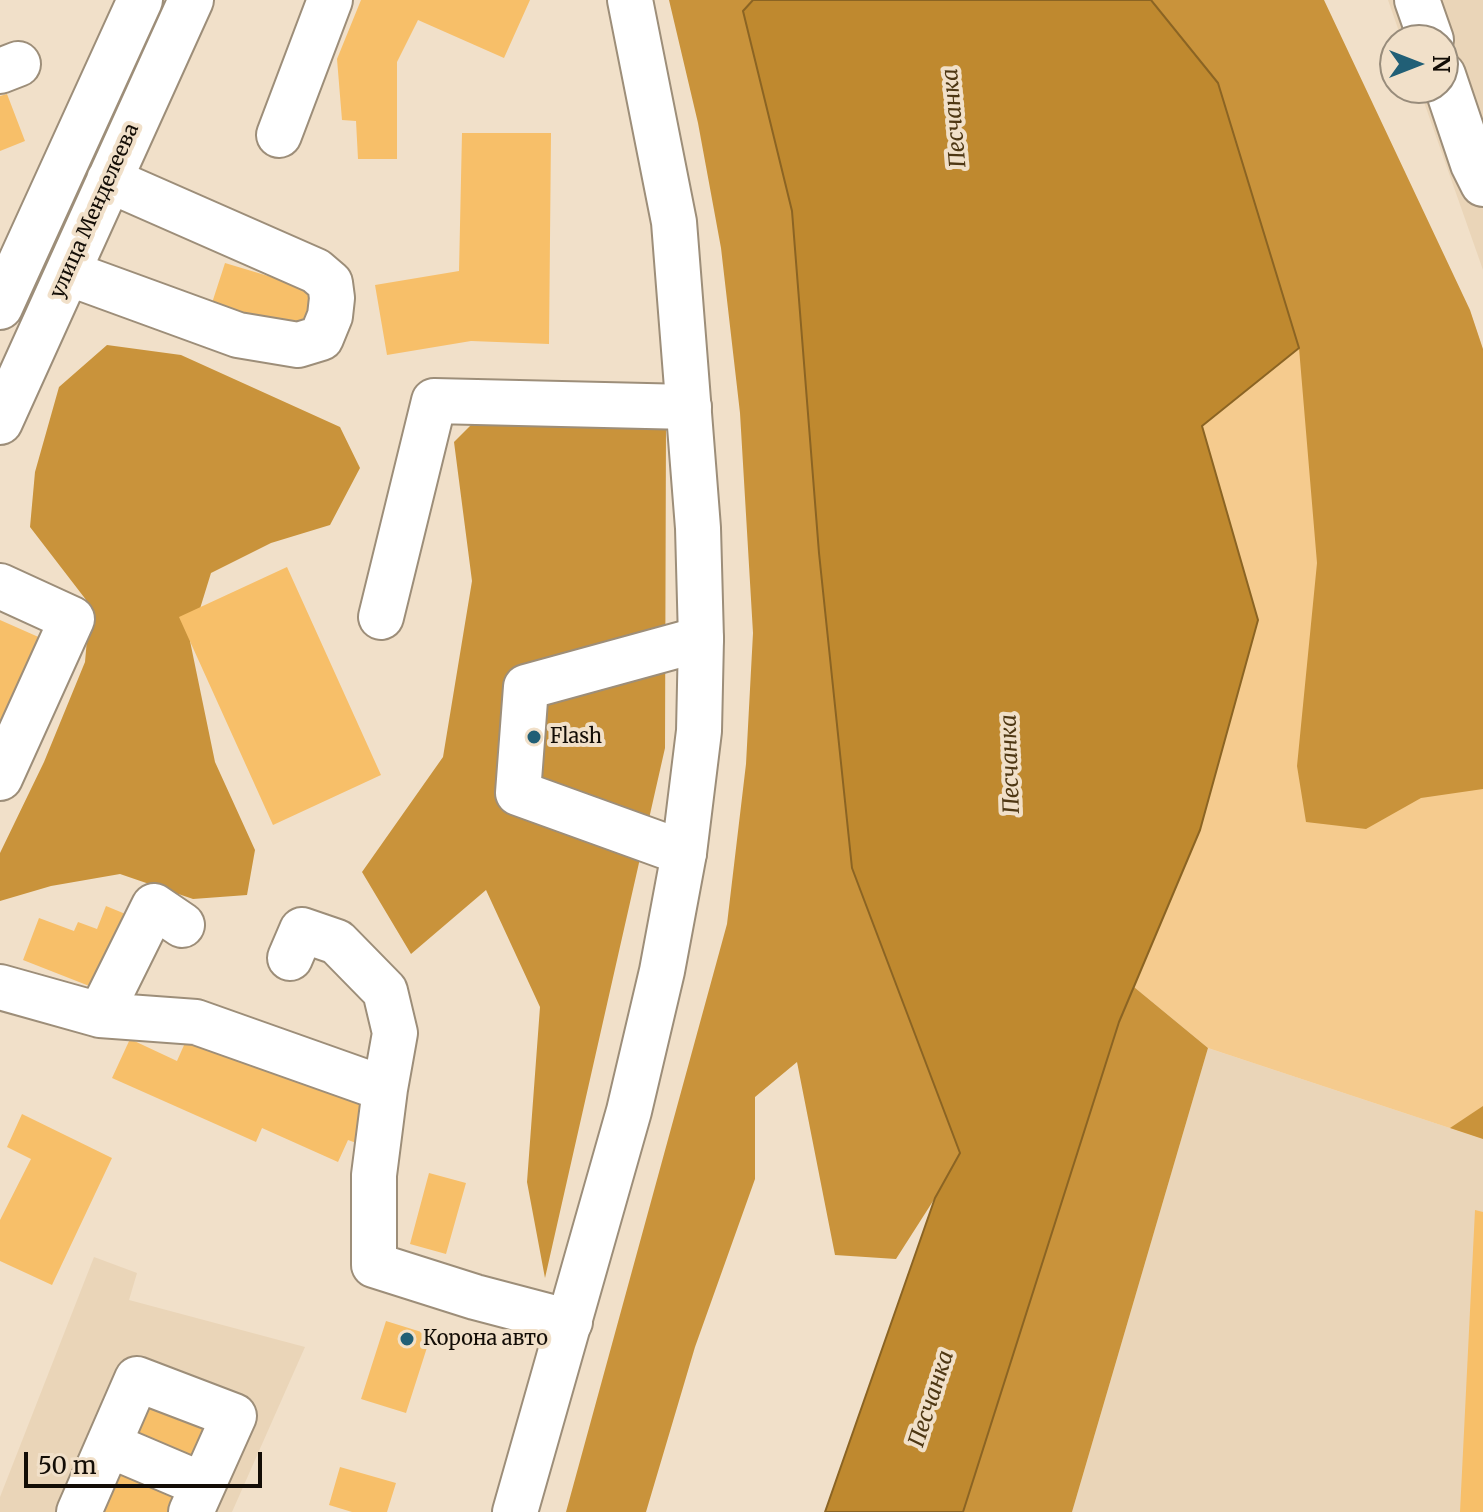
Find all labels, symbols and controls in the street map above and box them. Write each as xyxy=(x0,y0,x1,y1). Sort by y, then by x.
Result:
north arrow xyxy=(1379,24,1459,104)
text: N xyxy=(1427,55,1455,73)
water label: Песчанка xyxy=(938,67,972,169)
street label: улица Менделеева xyxy=(46,120,144,302)
water label: Песчанка xyxy=(996,714,1026,814)
place label: Flash xyxy=(550,725,602,749)
marker: Flash xyxy=(525,728,543,746)
place label: Корона авто xyxy=(423,1327,548,1351)
marker: Корона авто xyxy=(398,1330,416,1348)
water label: Песчанка xyxy=(904,1348,960,1450)
scale bar xyxy=(28,1436,266,1486)
text: 50 m xyxy=(38,1450,97,1481)

